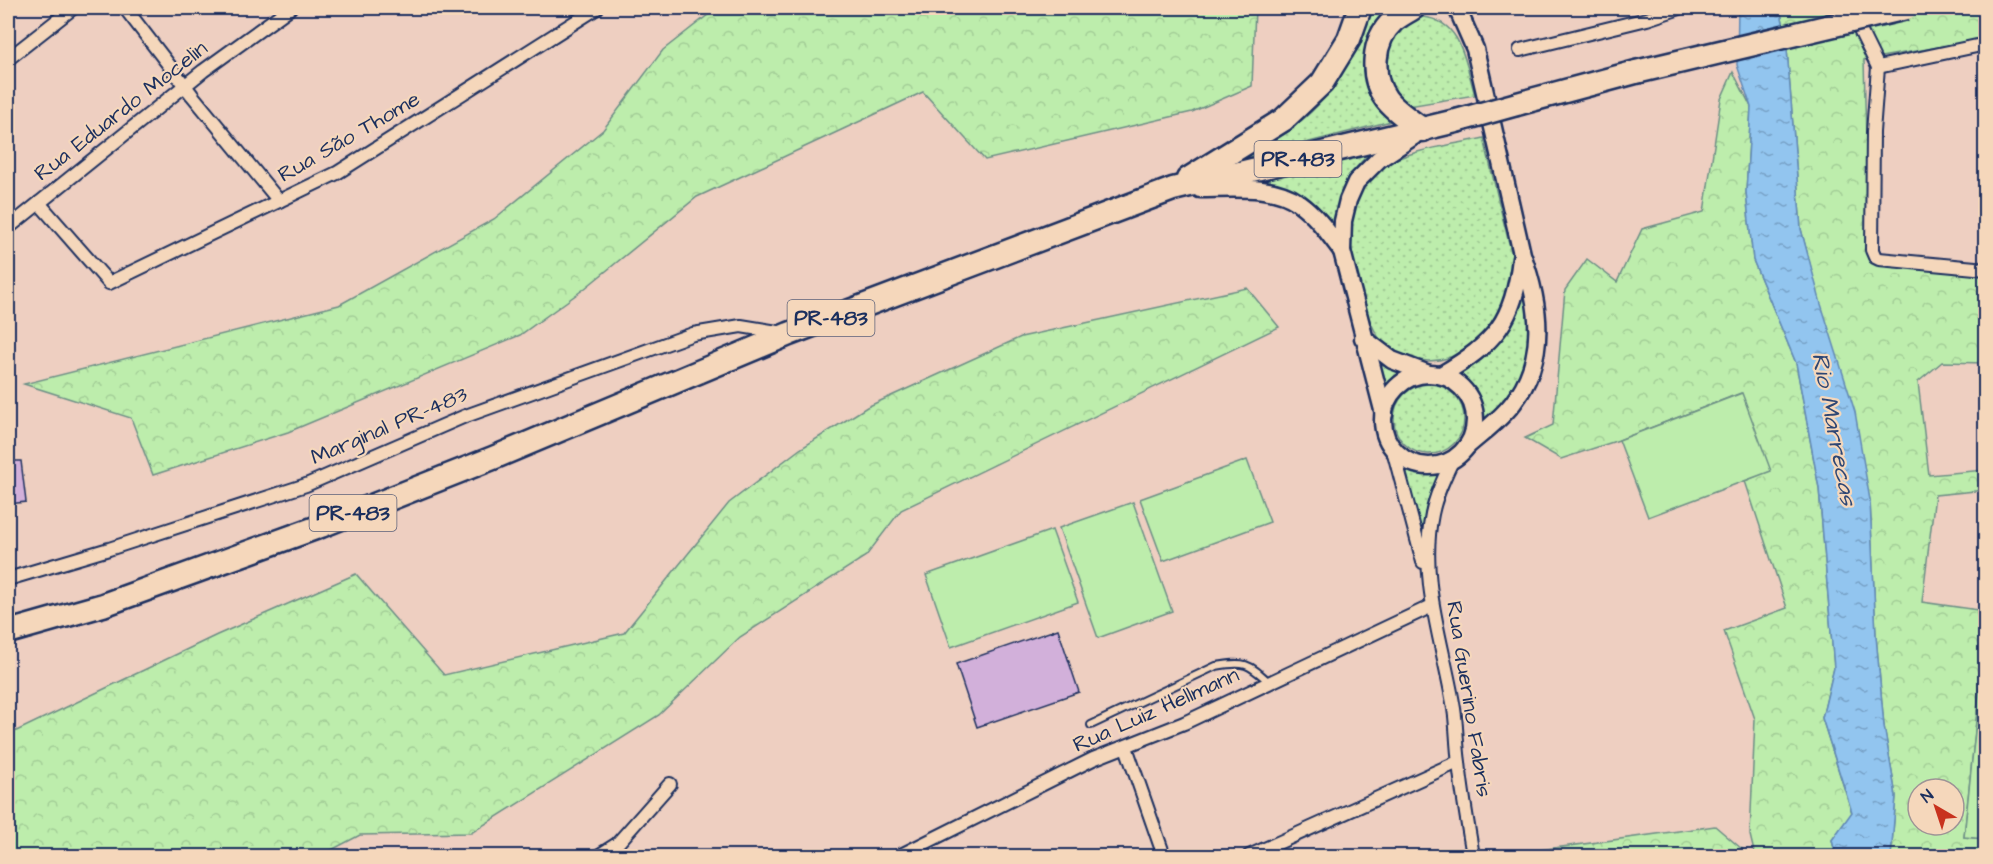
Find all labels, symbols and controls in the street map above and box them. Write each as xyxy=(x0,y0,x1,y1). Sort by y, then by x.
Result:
street label: Rua Eduardo Mocelin xyxy=(28,33,214,189)
street label: Rua São Thome xyxy=(272,84,426,190)
road number: PR-483 xyxy=(1254,141,1342,177)
road number: PR-483 xyxy=(788,300,874,336)
water label: Rio Marrecas xyxy=(1803,350,1866,510)
street label: Marginal PR-483 xyxy=(306,379,473,474)
road number: PR-483 xyxy=(310,495,397,531)
street label: Rua Guerino Fabris xyxy=(1438,599,1500,799)
street label: Rua Luiz Hellmann xyxy=(1068,659,1244,761)
north arrow xyxy=(1906,777,1966,837)
text: N xyxy=(1916,784,1938,808)

